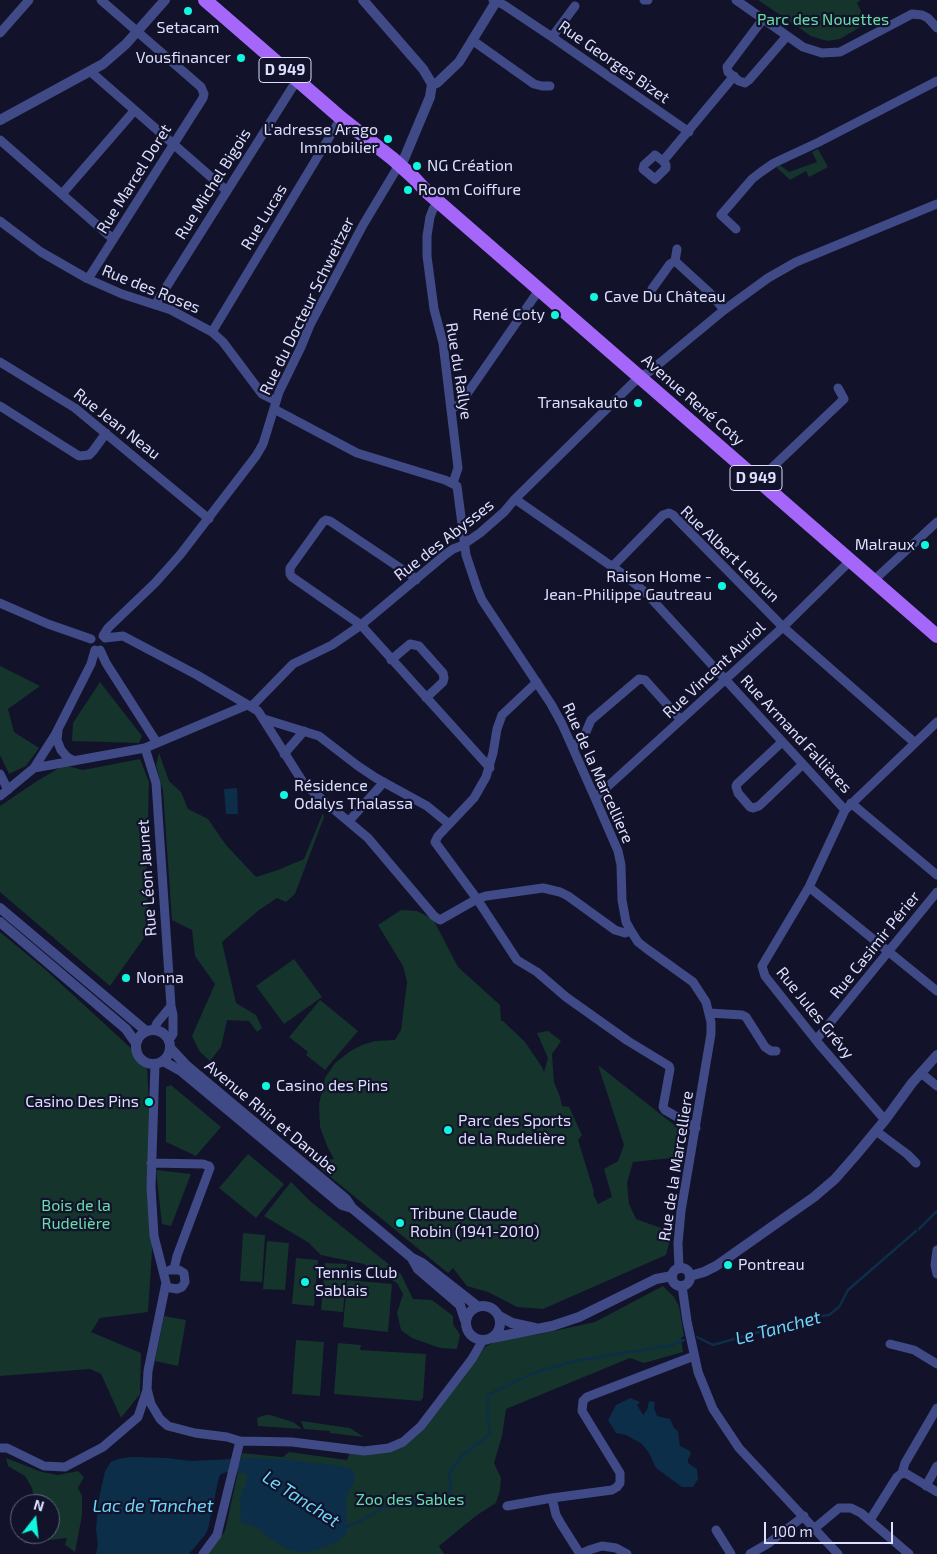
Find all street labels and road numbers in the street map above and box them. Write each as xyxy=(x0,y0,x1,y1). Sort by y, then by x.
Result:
street label: Rue Georges Bizet xyxy=(555,17,673,107)
road number: D 949 xyxy=(259,58,311,82)
street label: Rue Marcel Doret xyxy=(93,121,175,237)
street label: Rue Michel Bigois xyxy=(171,125,255,243)
street label: Rue Lucas xyxy=(237,181,291,253)
street label: Rue du Docteur Schweitzer xyxy=(256,214,358,398)
street label: Rue des Roses xyxy=(99,261,203,317)
street label: Rue du Rallye xyxy=(442,321,476,421)
street label: Avenue René Coty xyxy=(638,350,748,450)
street label: Rue Jean Neau xyxy=(70,384,164,464)
road number: D 949 xyxy=(730,466,782,490)
street label: Rue des Abysses xyxy=(390,495,498,585)
street label: Rue Albert Lebrun xyxy=(676,502,784,606)
street label: Rue Vincent Auriol xyxy=(659,618,769,722)
street label: Rue Armand Fallières xyxy=(736,671,856,797)
street label: Rue de la Marcelliere xyxy=(558,700,638,846)
street label: Rue Léon Jaunet xyxy=(133,819,161,937)
street label: Rue Casimir Périer xyxy=(826,887,924,1003)
street label: Rue Jules Grévy xyxy=(772,963,858,1063)
street label: Avenue Rhin et Danube xyxy=(201,1056,341,1178)
street label: Rue de la Marcelliere xyxy=(655,1090,697,1242)

